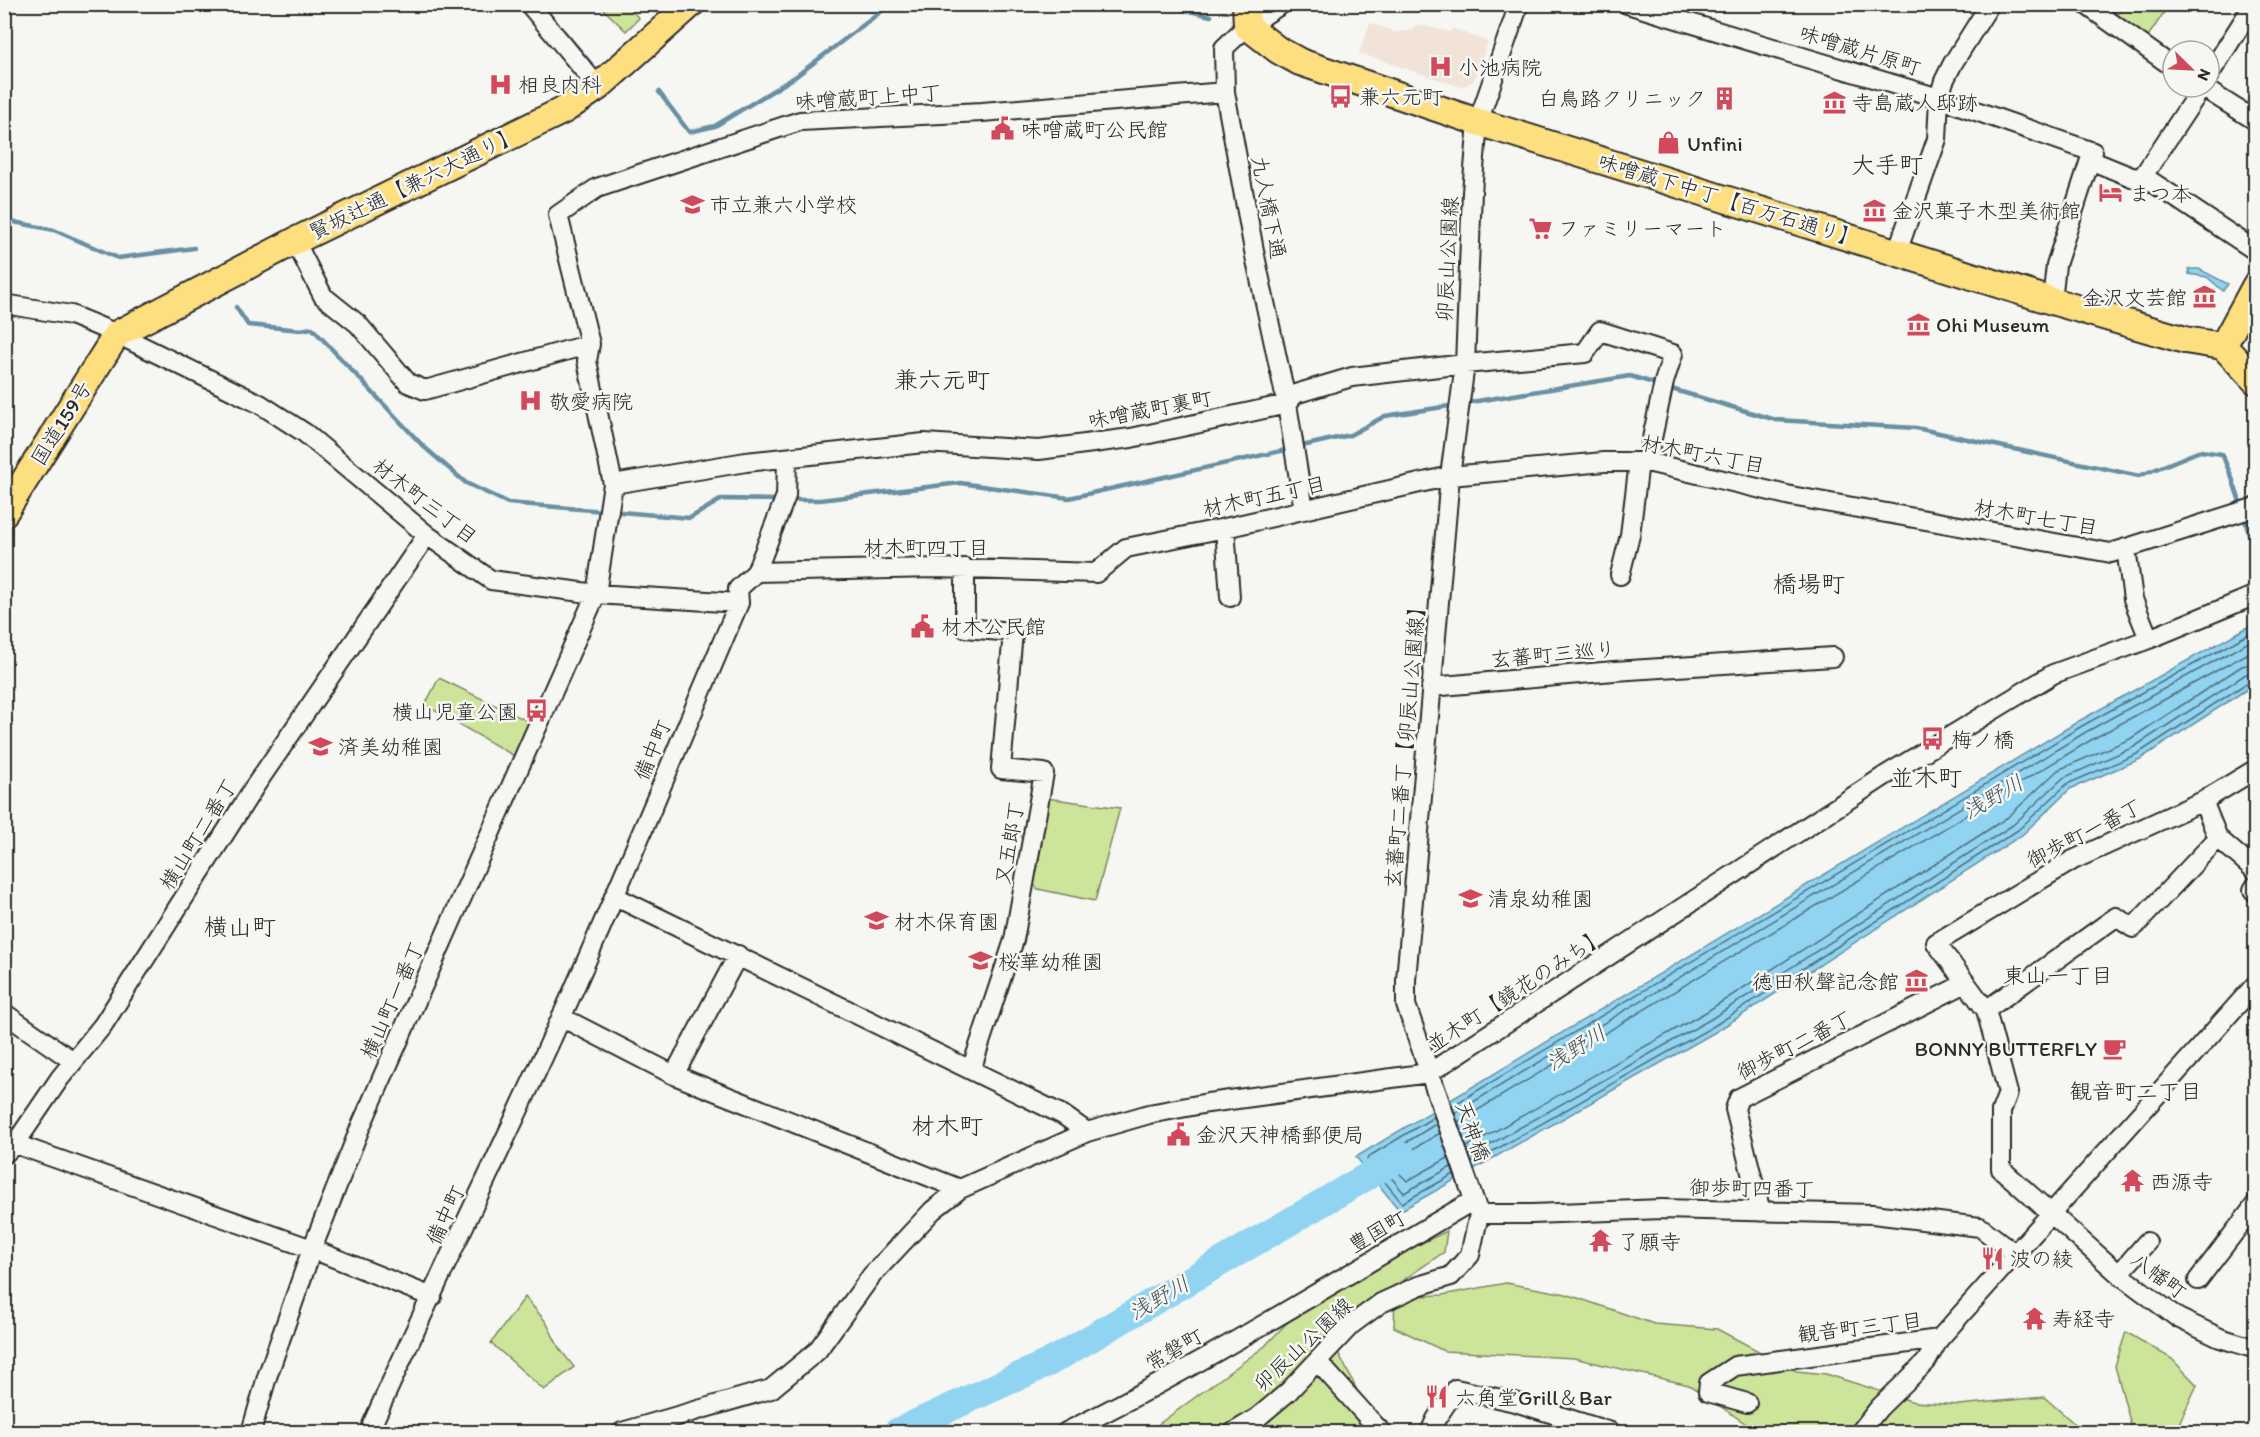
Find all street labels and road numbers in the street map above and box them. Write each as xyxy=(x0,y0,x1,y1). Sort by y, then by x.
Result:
street label: 味噌蔵片原町 xyxy=(1796,20,1924,80)
street label: 味噌蔵町上中丁 xyxy=(794,79,942,115)
street label: 賢坂辻通【兼六大通り】 xyxy=(305,121,523,245)
street label: 味噌蔵下中丁【百万石通り】 xyxy=(1595,148,1863,252)
street label: 九人橋下通 xyxy=(1247,153,1291,261)
street label: 卯辰山公園線 xyxy=(1431,195,1463,323)
street label: 国道159号 xyxy=(25,376,97,470)
street label: 味噌蔵町裏町 xyxy=(1086,385,1214,433)
street label: 材木町六丁目 xyxy=(1639,430,1767,478)
street label: 材木町三丁目 xyxy=(368,452,482,550)
street label: 材木町五丁目 xyxy=(1200,471,1328,521)
street label: 材木町七丁目 xyxy=(1972,494,2100,540)
street label: 材木町四丁目 xyxy=(863,535,989,560)
street label: 玄蕃町二番丁【卯辰山公園線】 xyxy=(1380,594,1430,890)
street label: 玄蕃町三巡り xyxy=(1489,636,1617,672)
street label: 備中町 xyxy=(628,716,676,784)
street label: 横山町二番丁 xyxy=(154,774,242,894)
street label: 御歩町一番丁 xyxy=(2022,793,2146,873)
street label: 又五郎丁 xyxy=(989,799,1029,887)
street label: 並木町【鏡花のみち】 xyxy=(1421,923,1611,1057)
street label: 横山町一番丁 xyxy=(355,937,429,1063)
street label: 御歩町二番丁 xyxy=(1732,1005,1856,1085)
street label: 天神橋 xyxy=(1450,1097,1496,1165)
street label: 御歩町四番丁 xyxy=(1689,1174,1815,1202)
street label: 備中町 xyxy=(420,1181,470,1249)
street label: 豊国町 xyxy=(1343,1204,1411,1258)
street label: 八幡町 xyxy=(2126,1246,2192,1304)
street label: 卯辰山公園線 xyxy=(1248,1292,1358,1396)
street label: 観音町三丁目 xyxy=(1796,1307,1924,1347)
street label: 常磐町 xyxy=(1140,1322,1208,1376)

